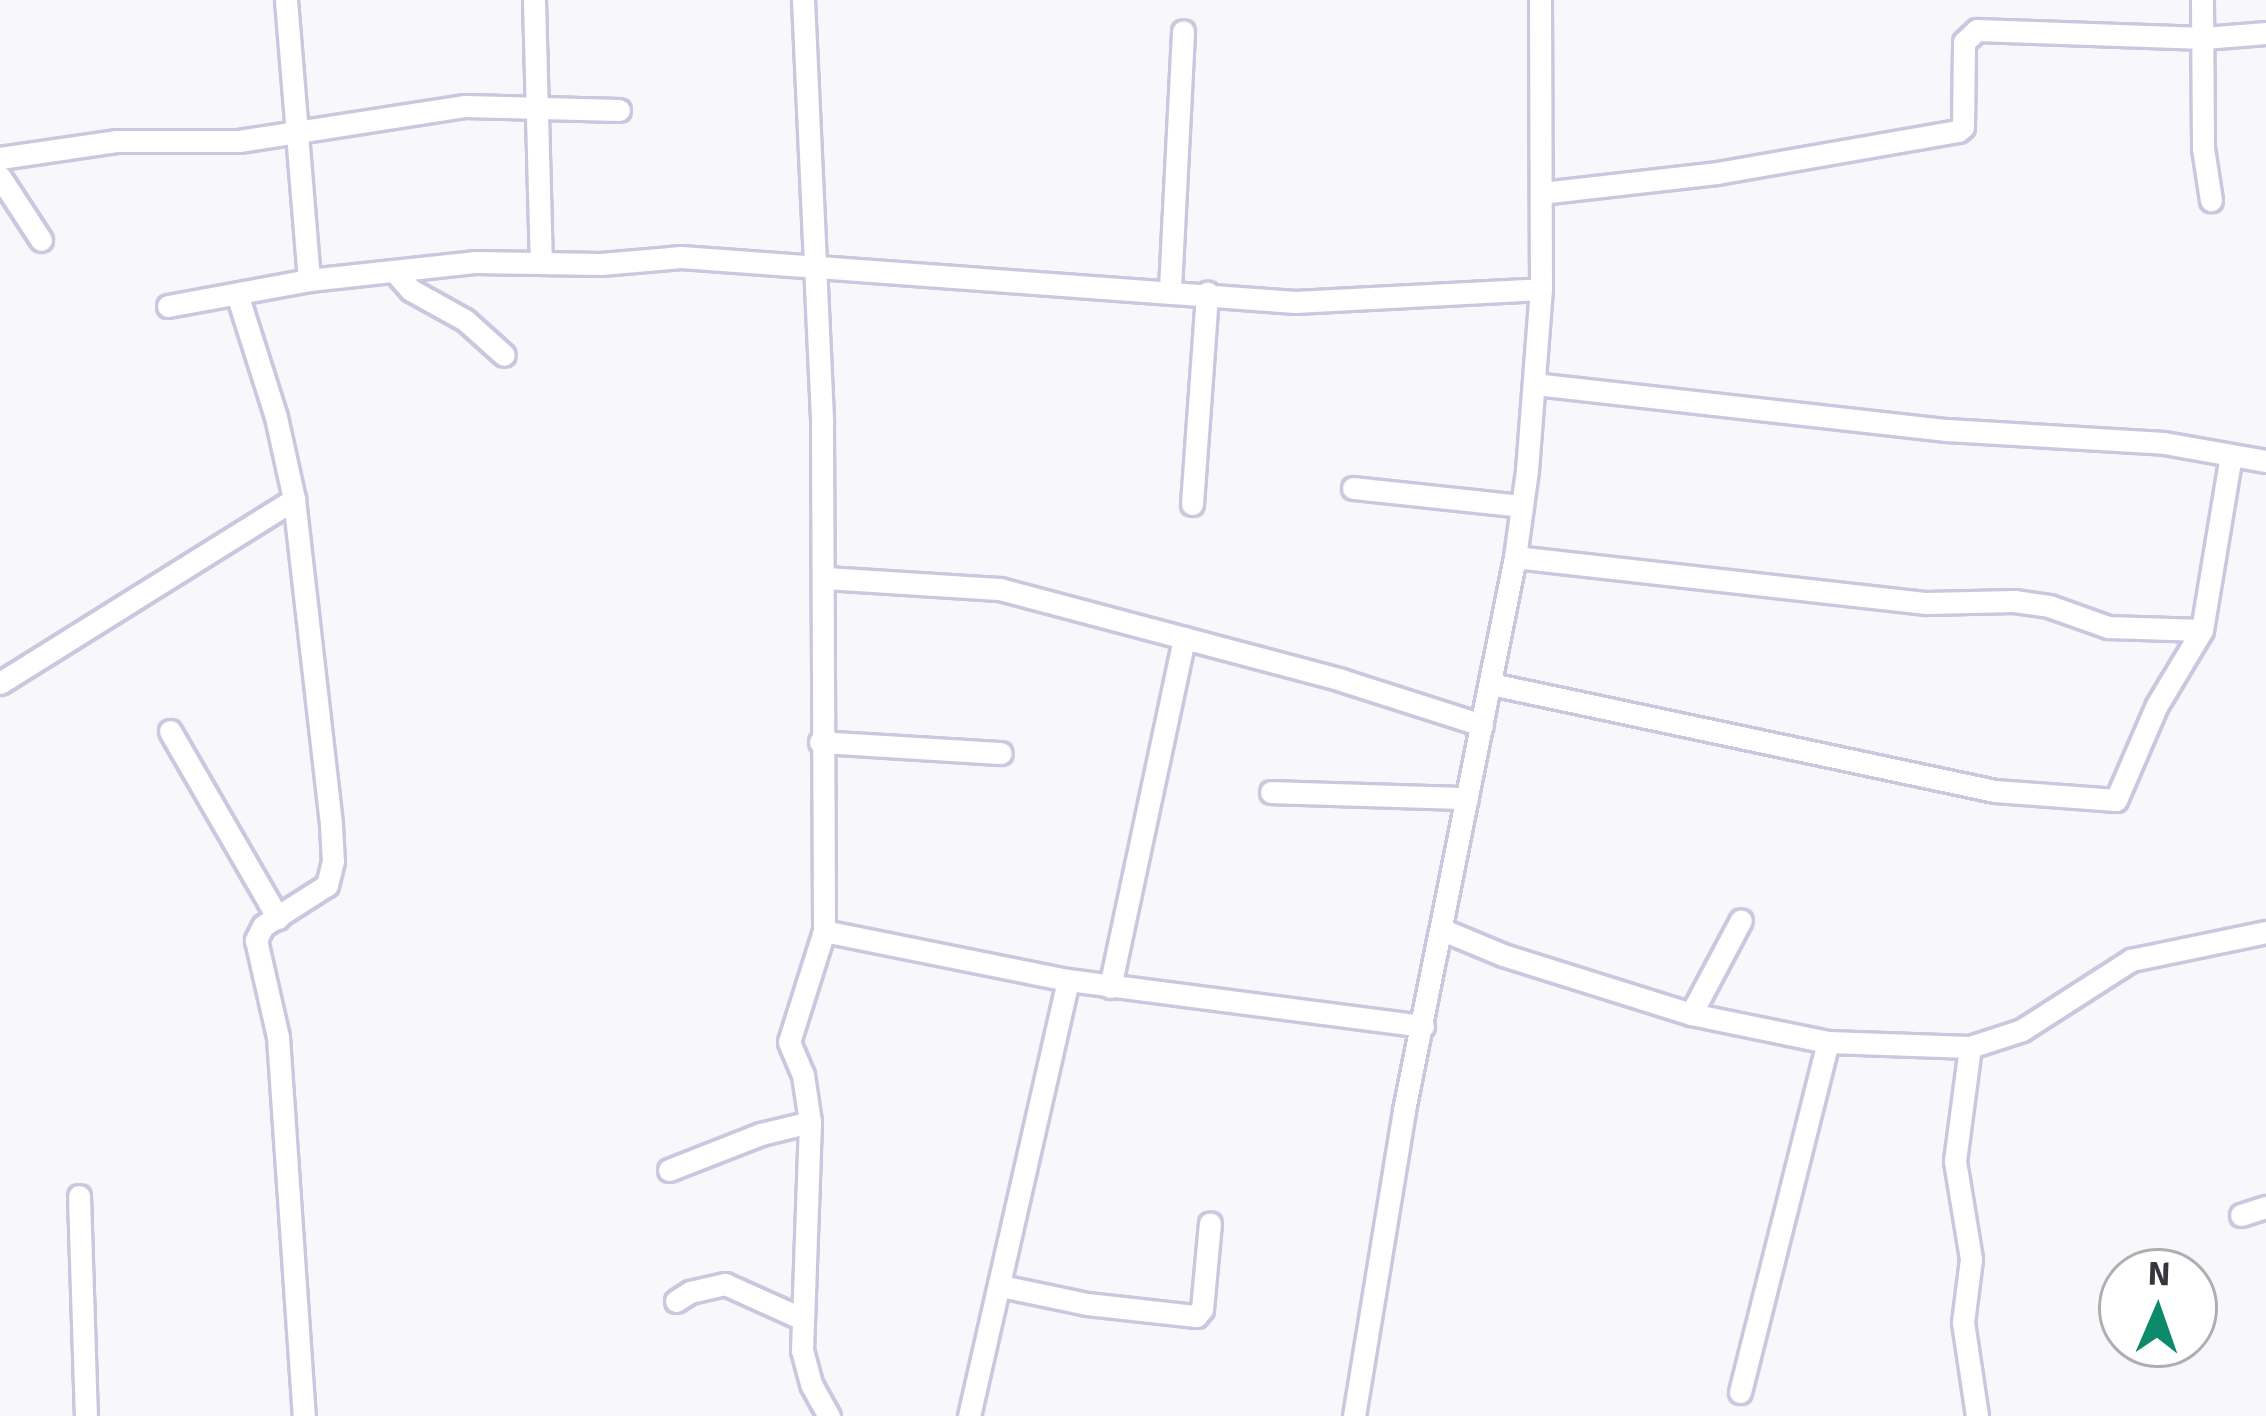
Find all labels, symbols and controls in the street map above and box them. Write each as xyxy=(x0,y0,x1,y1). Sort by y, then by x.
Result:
north arrow xyxy=(2098,1248,2218,1368)
text: N xyxy=(2147,1254,2171,1295)

